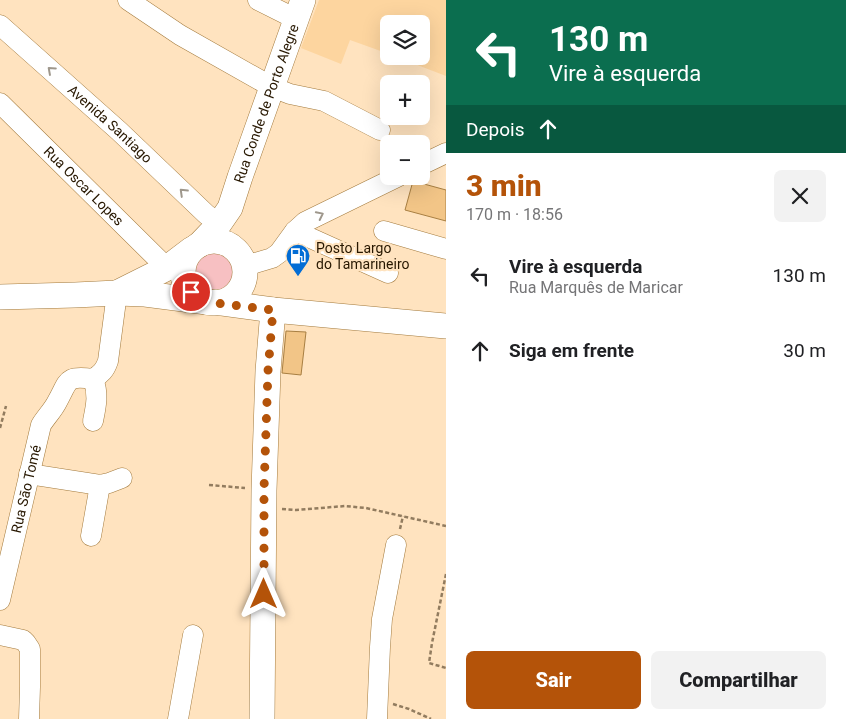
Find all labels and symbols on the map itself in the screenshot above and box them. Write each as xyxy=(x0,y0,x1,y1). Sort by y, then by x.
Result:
street label: Rua Conde de Porto Alegre xyxy=(231,22,302,185)
one-way arrow xyxy=(47,67,56,76)
street label: Avenida Santiago xyxy=(65,81,155,166)
street label: Rua Oscar Lopes xyxy=(41,143,127,229)
one-way arrow xyxy=(179,189,188,198)
one-way arrow xyxy=(315,211,324,221)
place label: Posto Largo do Tamarineiro xyxy=(316,240,409,272)
fuel station icon: Posto Largo do Tamarineiro xyxy=(285,243,311,277)
pin xyxy=(170,271,212,313)
street label: Rua Sāo Tomé xyxy=(8,443,44,535)
position arrow xyxy=(237,567,289,619)

